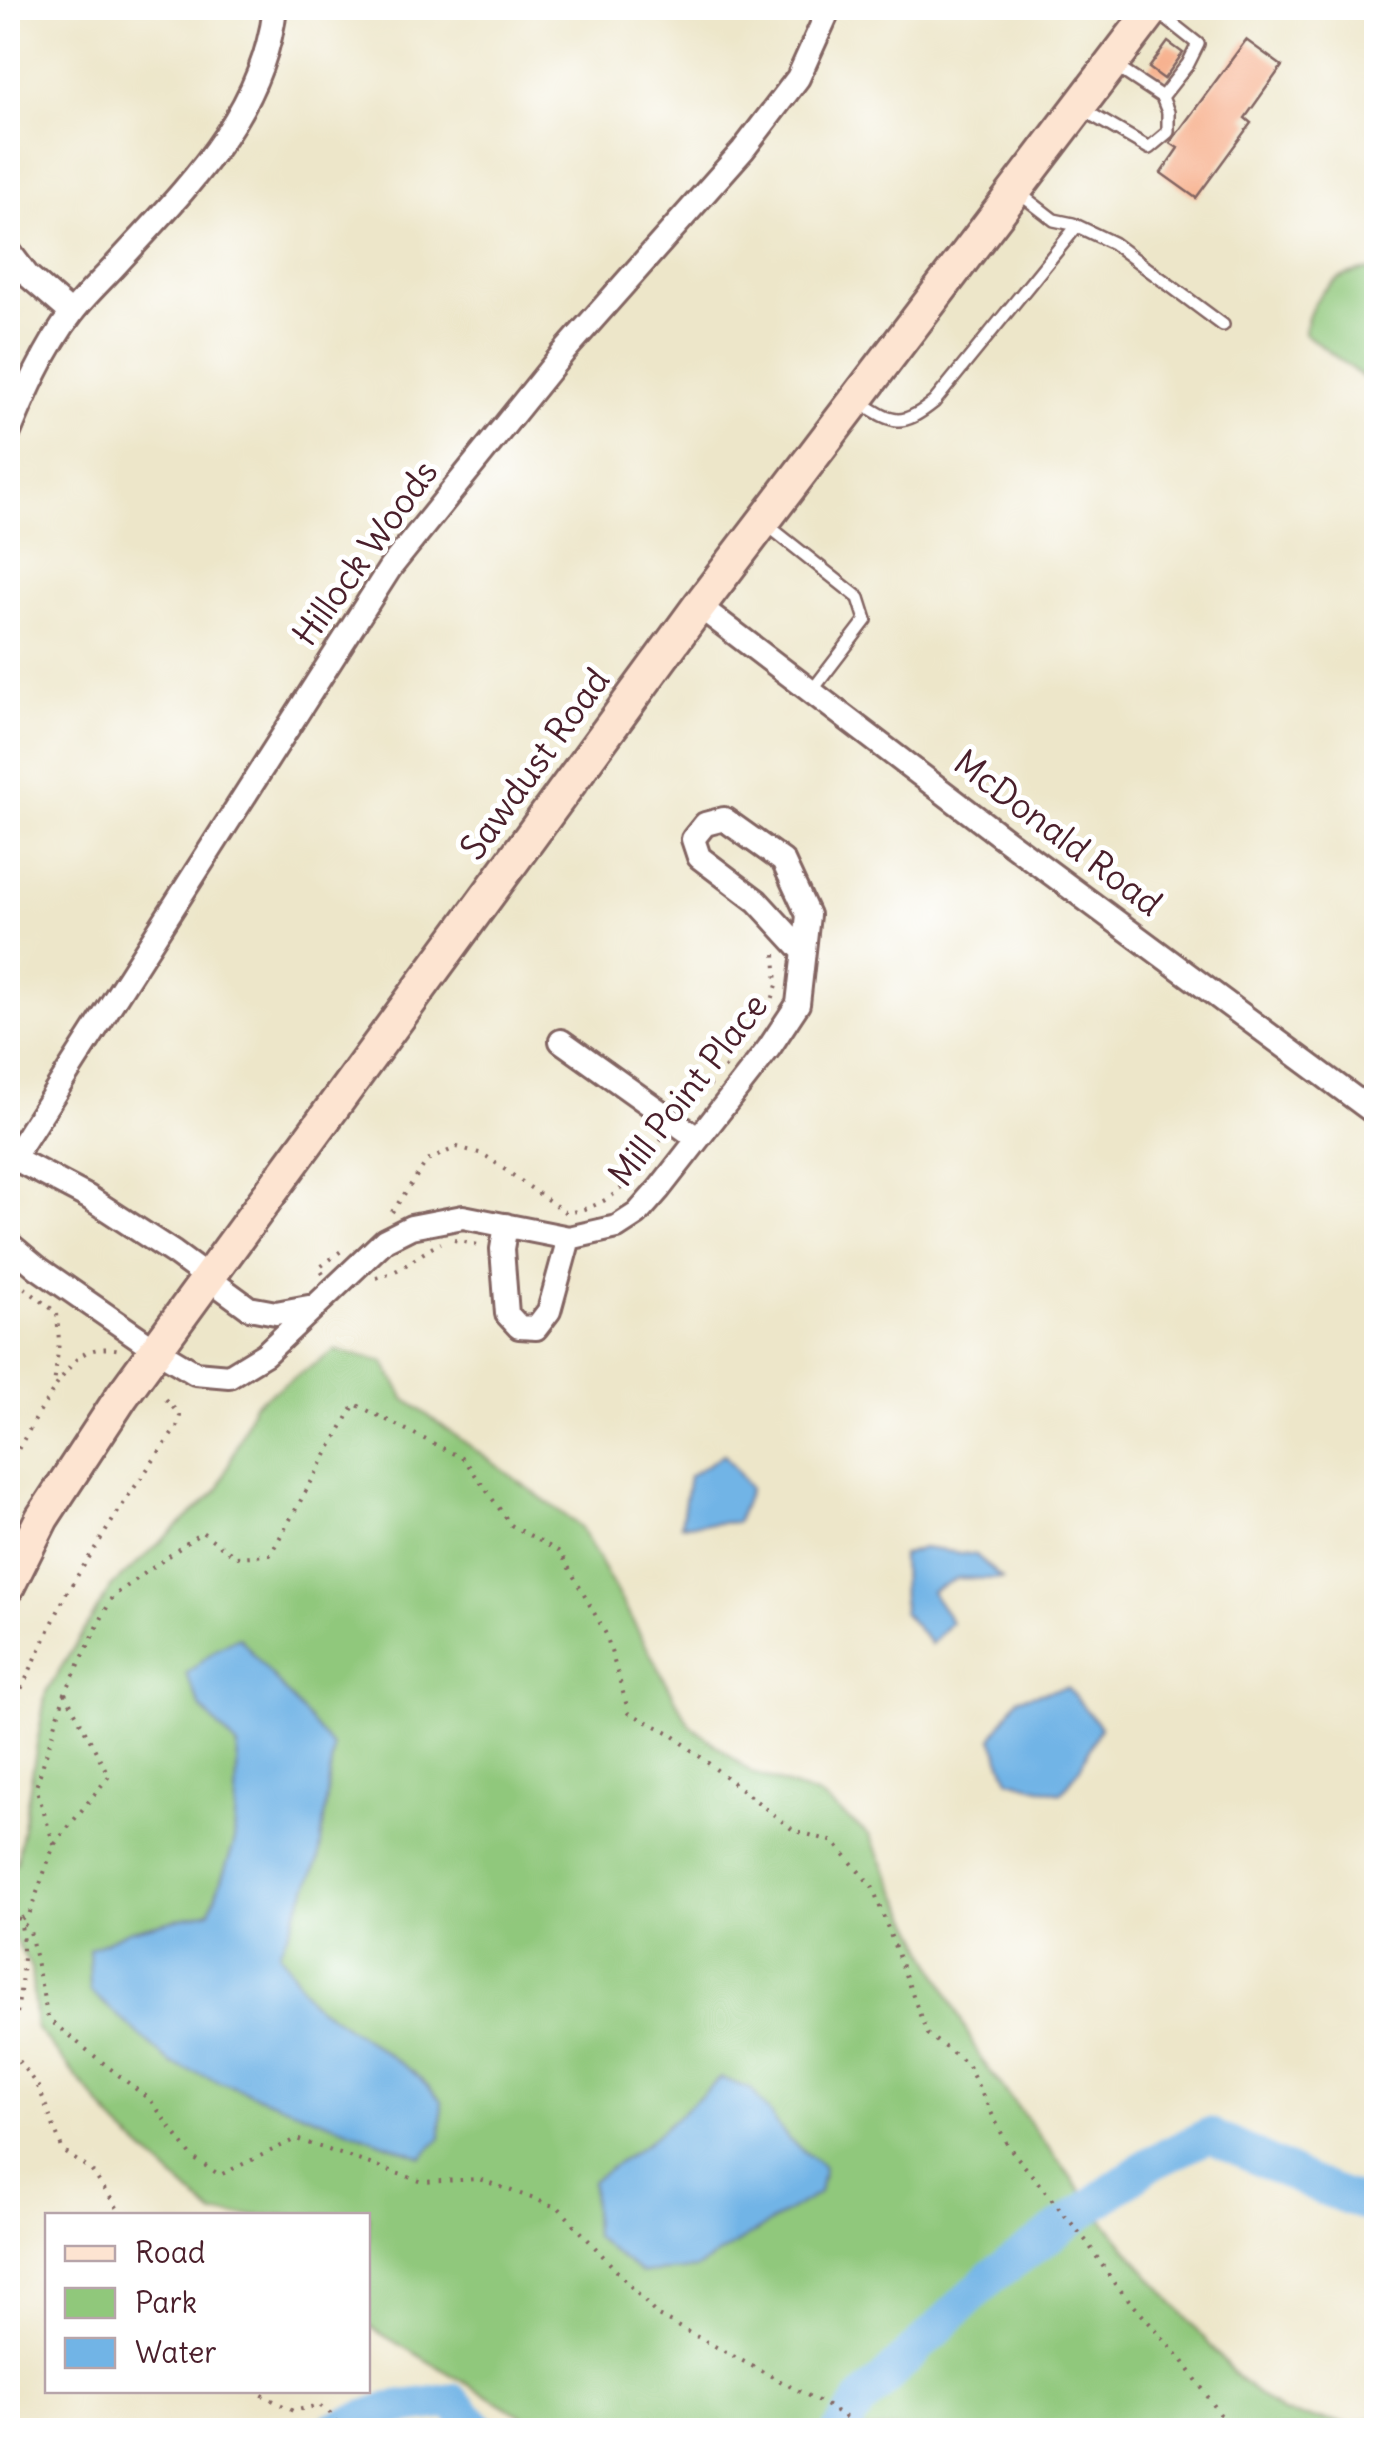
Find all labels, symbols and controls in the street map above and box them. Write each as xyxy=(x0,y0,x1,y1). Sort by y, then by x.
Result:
street label: Hillock Woods xyxy=(282,451,446,654)
street label: Sawdust Road xyxy=(450,659,618,868)
street label: McDonald Road xyxy=(946,740,1171,925)
street label: Mill Point Place xyxy=(598,984,776,1195)
legend xyxy=(45,2213,370,2393)
text: Road xyxy=(135,2233,205,2271)
text: Park xyxy=(135,2283,197,2321)
text: Water xyxy=(135,2333,217,2371)

